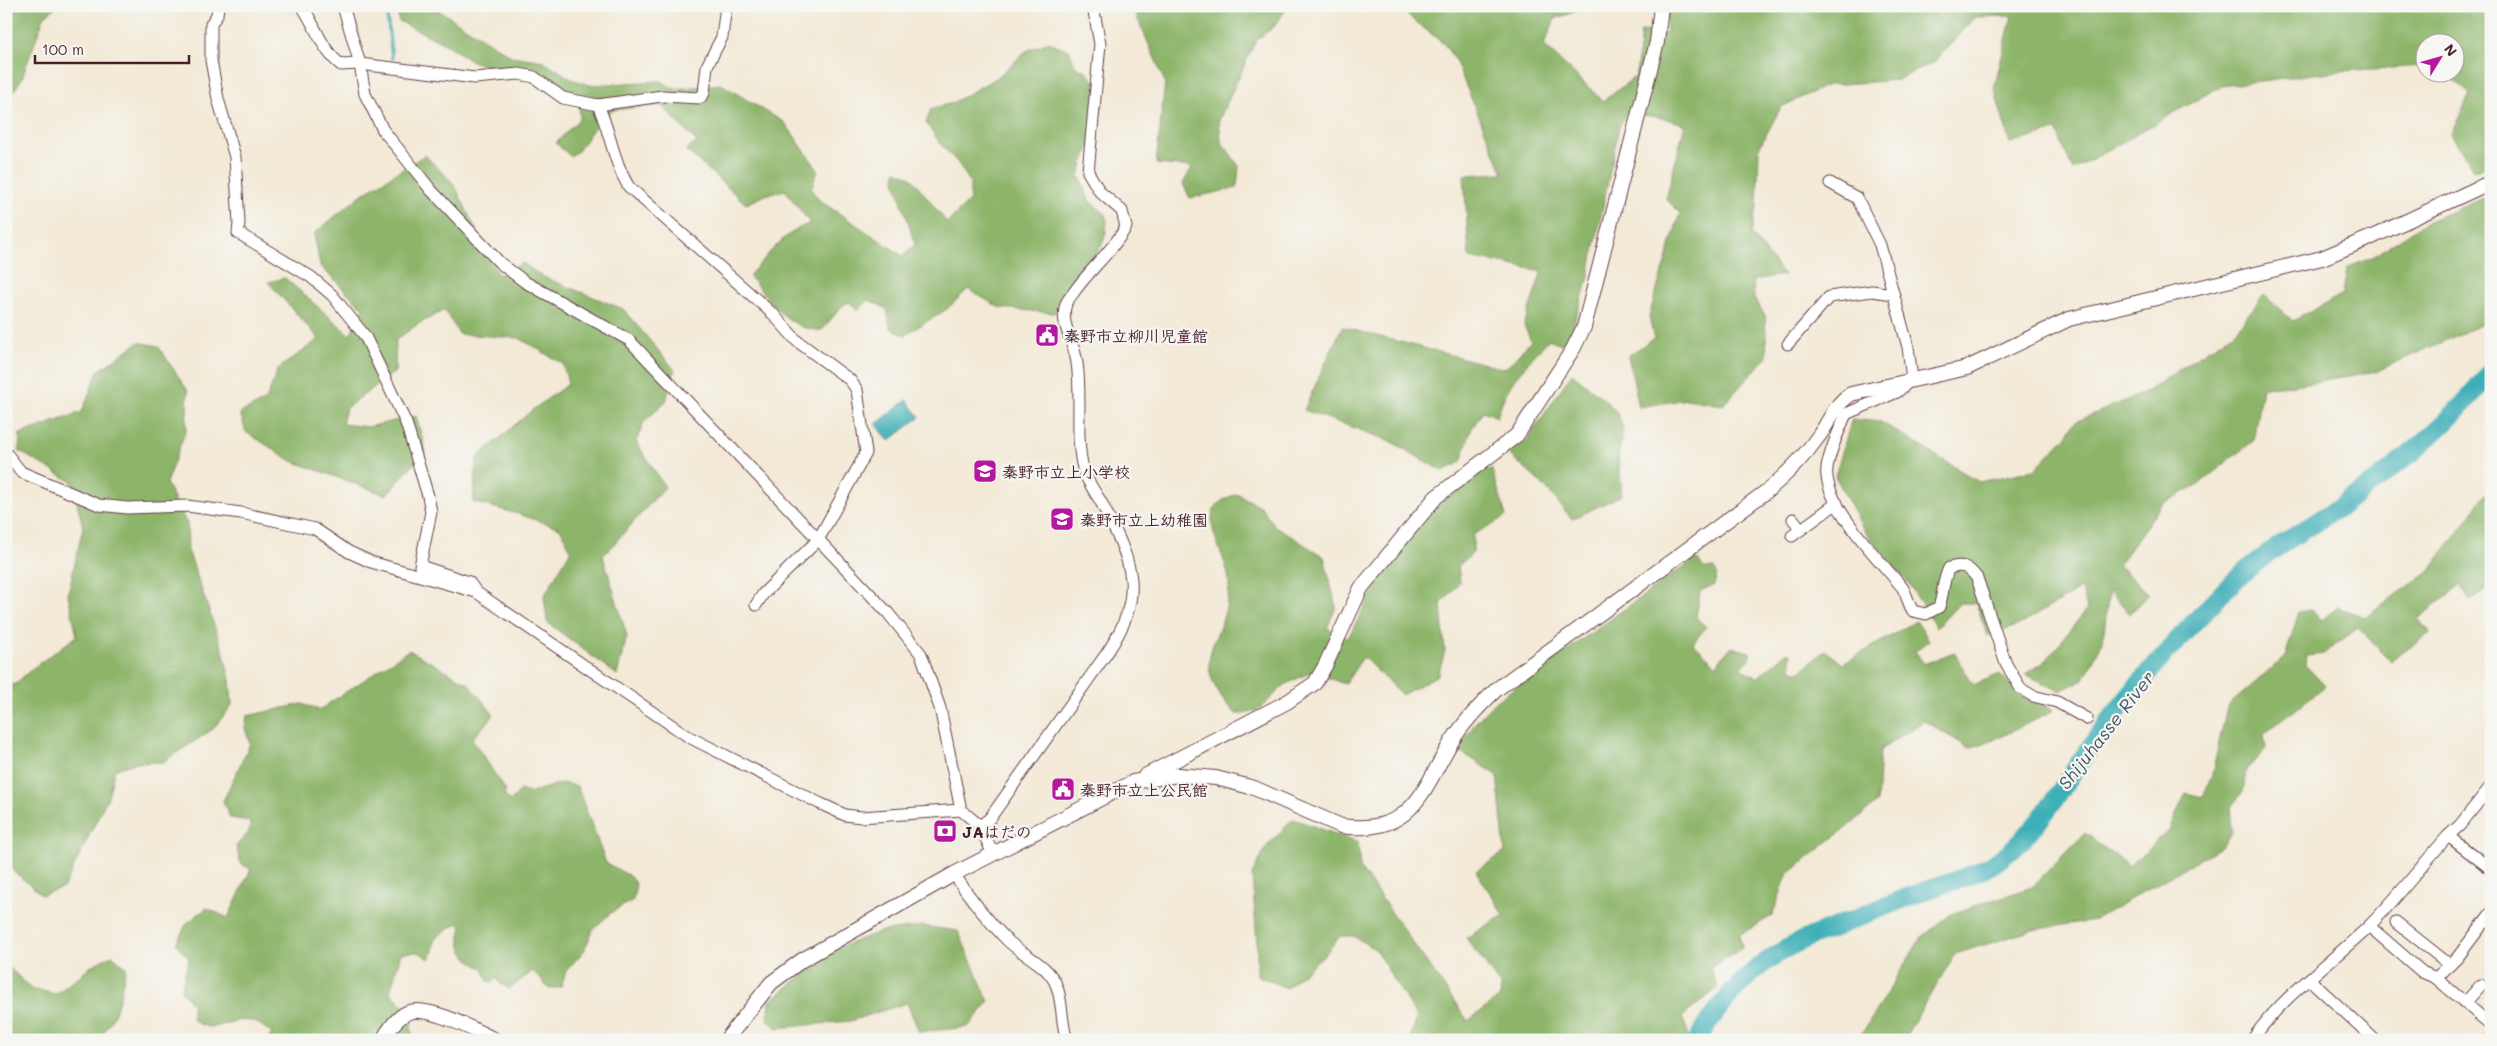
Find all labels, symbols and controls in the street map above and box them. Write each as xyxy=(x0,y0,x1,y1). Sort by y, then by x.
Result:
scale bar xyxy=(35,32,189,64)
north arrow xyxy=(2414,32,2464,82)
text: 100 m xyxy=(42,39,84,59)
text: N xyxy=(2440,40,2462,60)
public building icon: 秦野市立柳川児童館 xyxy=(1034,322,1060,348)
place label: 秦野市立柳川児童館 xyxy=(1064,325,1208,346)
school or university icon: 秦野市立上小学校 xyxy=(972,458,998,484)
place label: 秦野市立上小学校 xyxy=(1002,461,1130,482)
school or university icon: 秦野市立上幼稚園 xyxy=(1049,506,1075,532)
place label: 秦野市立上幼稚園 xyxy=(1080,509,1208,530)
water label: Shijuhasse River xyxy=(2052,666,2160,794)
public building icon: 秦野市立上公民館 xyxy=(1050,776,1076,802)
place label: 秦野市立上公民館 xyxy=(1080,779,1208,800)
bank icon: JAはだの xyxy=(932,818,958,844)
place label: JAはだの xyxy=(962,821,1032,842)

